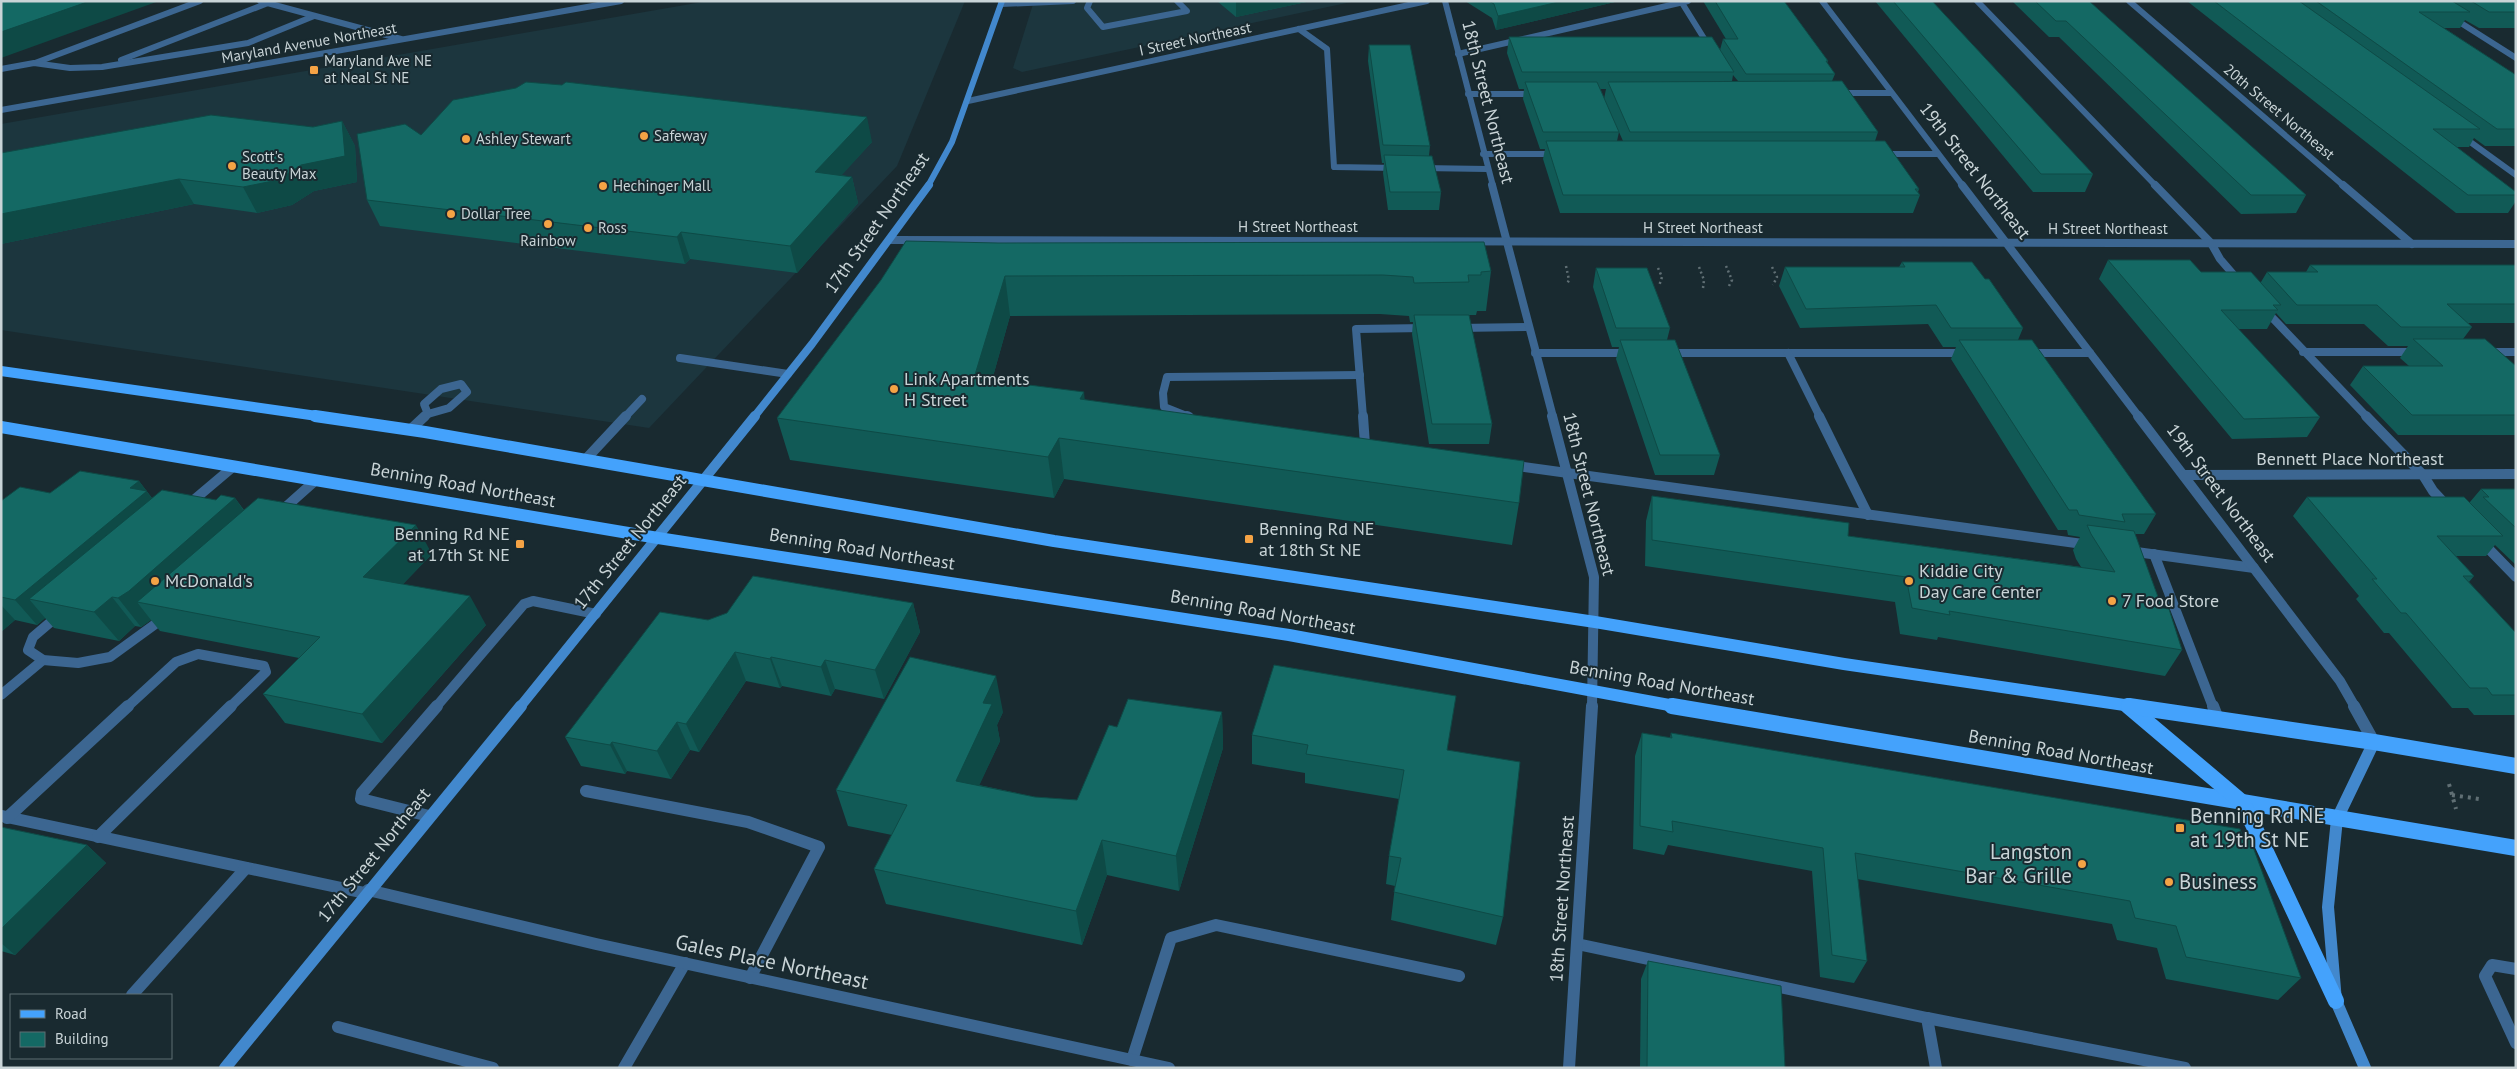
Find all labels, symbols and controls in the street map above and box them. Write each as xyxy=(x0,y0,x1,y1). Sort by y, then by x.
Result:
street label: I Street Northeast xyxy=(1137,17,1253,60)
street label: Maryland Avenue Northeast xyxy=(220,18,398,67)
street label: 18th Street Northeast xyxy=(1457,18,1520,186)
place label: Maryland Ave NE at Neal St NE xyxy=(324,51,432,87)
street label: 20th Street Northeast xyxy=(2220,60,2339,164)
marker: Maryland Ave NE at Neal St NE xyxy=(308,64,320,76)
street label: 19th Street Northeast xyxy=(1915,98,2036,244)
place label: Safeway xyxy=(654,126,707,145)
place label: Ashley Stewart xyxy=(476,129,571,148)
marker: Safeway xyxy=(638,130,650,142)
marker: Ashley Stewart xyxy=(460,133,472,145)
place label: Scott's Beauty Max xyxy=(242,147,317,183)
street label: 17th Street Northeast xyxy=(819,148,934,298)
marker: Scott's Beauty Max xyxy=(226,160,238,172)
place label: Hechinger Mall xyxy=(613,176,711,195)
marker: Hechinger Mall xyxy=(597,180,609,192)
place label: Dollar Tree xyxy=(461,204,531,223)
marker: Dollar Tree xyxy=(445,208,457,220)
street label: H Street Northeast xyxy=(1238,217,1358,236)
marker: Rainbow xyxy=(542,218,554,230)
place label: Ross xyxy=(598,218,627,237)
street label: H Street Northeast xyxy=(1643,218,1763,237)
street label: H Street Northeast xyxy=(2048,219,2168,238)
marker: Ross xyxy=(582,222,594,234)
place label: Rainbow xyxy=(520,231,576,250)
place label: Link Apartments H Street xyxy=(904,367,1030,411)
marker: Link Apartments H Street xyxy=(888,383,900,395)
street label: 18th Street Northeast xyxy=(1558,410,1621,578)
street label: 19th Street Northeast xyxy=(2162,419,2281,566)
street label: Bennett Place Northeast xyxy=(2256,447,2444,470)
street label: Benning Road Northeast xyxy=(369,457,557,512)
street label: 17th Street Northeast xyxy=(568,470,691,614)
place label: Benning Rd NE at 18th St NE xyxy=(1259,517,1374,561)
place label: Benning Rd NE at 17th St NE xyxy=(395,522,510,566)
street label: Benning Road Northeast xyxy=(768,522,956,575)
marker: Benning Rd NE at 18th St NE xyxy=(1243,533,1255,545)
marker: Benning Rd NE at 17th St NE xyxy=(514,538,526,550)
place label: Kiddie City Day Care Center xyxy=(1919,559,2041,603)
place label: McDonald's xyxy=(165,569,253,592)
marker: McDonald's xyxy=(149,575,161,587)
marker: Kiddie City Day Care Center xyxy=(1903,575,1915,587)
street label: Benning Road Northeast xyxy=(1169,584,1357,639)
place label: 7 Food Store xyxy=(2122,589,2219,612)
marker: 7 Food Store xyxy=(2106,595,2118,607)
street label: Benning Road Northeast xyxy=(1568,655,1756,710)
street label: Benning Road Northeast xyxy=(1967,724,2155,779)
street label: 17th Street Northeast xyxy=(312,783,435,927)
place label: Benning Rd NE at 19th St NE xyxy=(2190,802,2325,853)
street label: 18th Street Northeast xyxy=(1544,815,1579,983)
marker: Benning Rd NE at 19th St NE xyxy=(2174,822,2186,834)
place label: Langston Bar & Grille xyxy=(1965,838,2072,889)
marker: Langston Bar & Grille xyxy=(2076,858,2088,870)
place label: Business xyxy=(2179,868,2257,895)
marker: Business xyxy=(2163,876,2175,888)
street label: Gales Place Northeast xyxy=(673,928,871,995)
legend xyxy=(10,994,172,1059)
text: Road xyxy=(55,1004,87,1023)
text: Building xyxy=(55,1029,109,1048)

